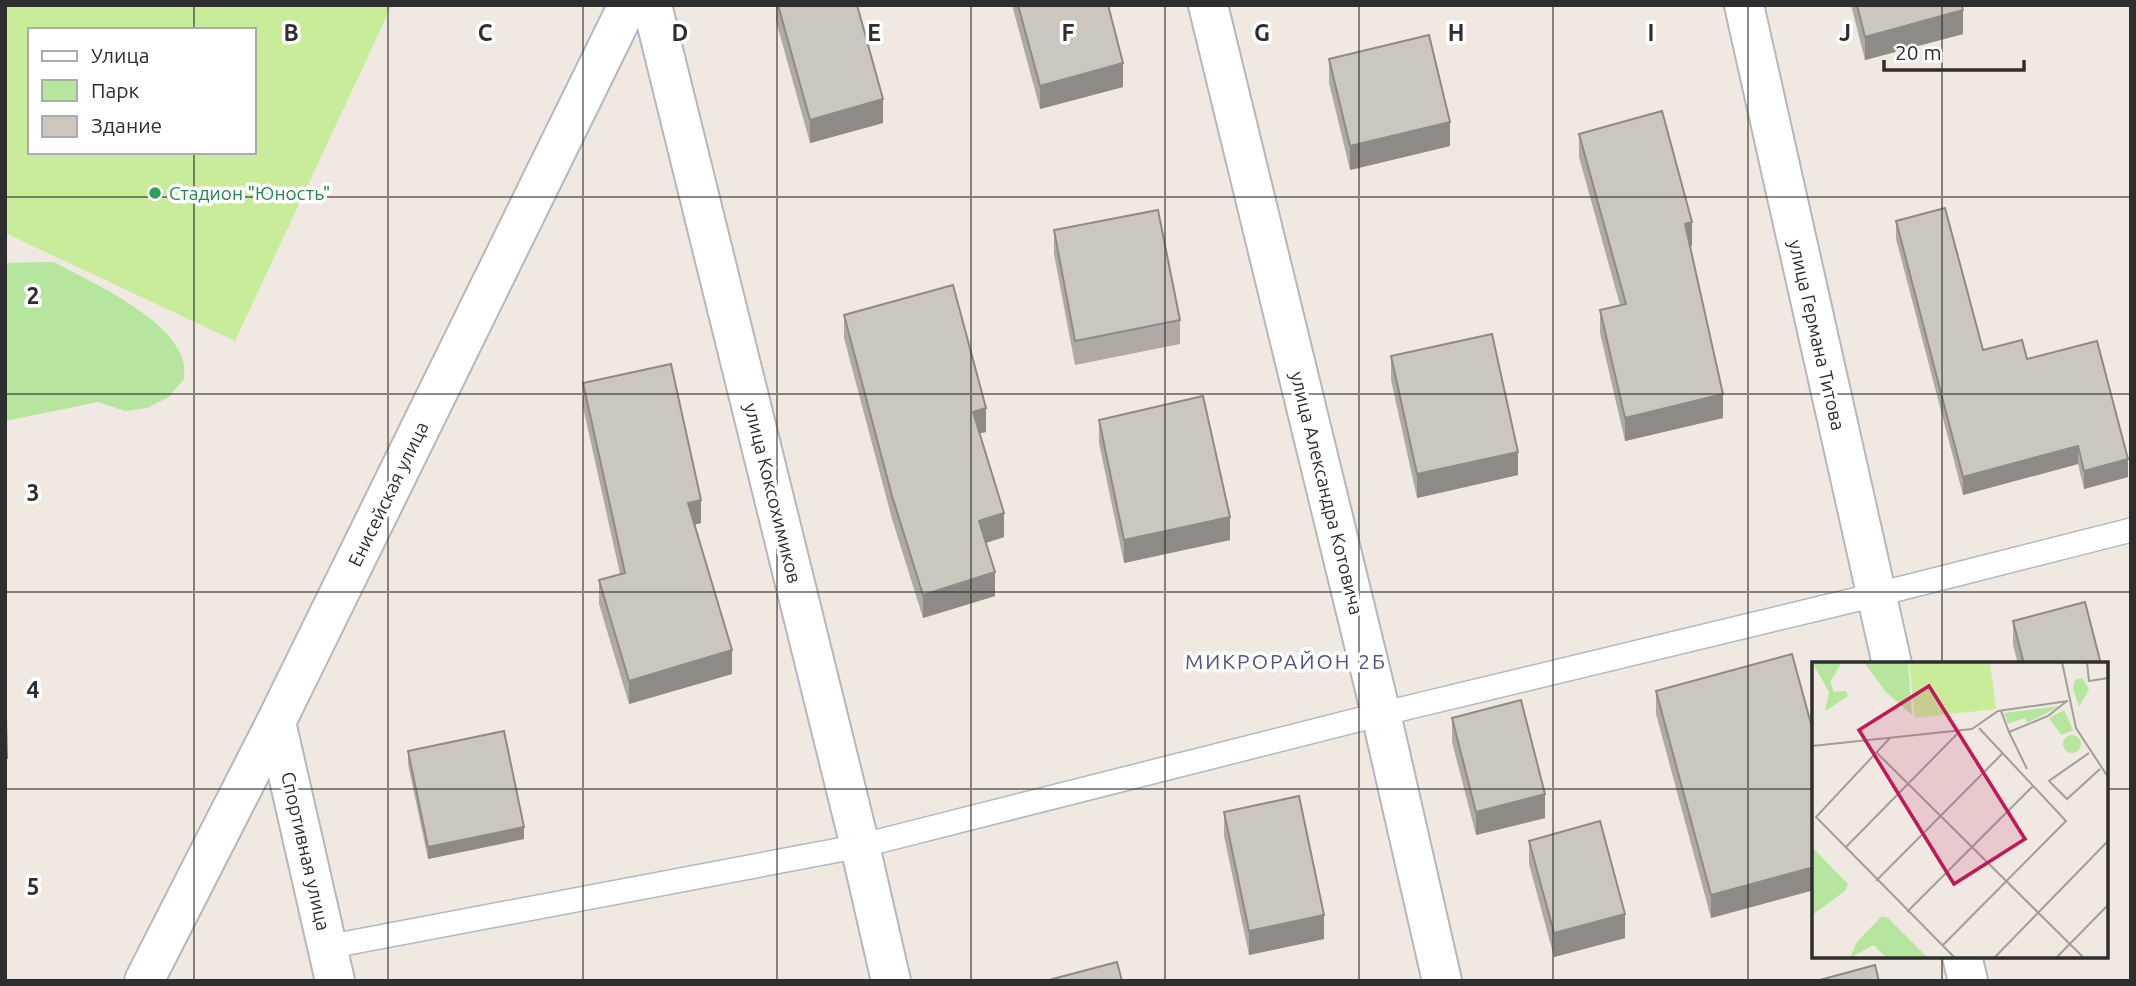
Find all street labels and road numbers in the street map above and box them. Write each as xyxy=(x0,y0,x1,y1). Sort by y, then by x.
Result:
street label: улица Германа Титова xyxy=(1784,238,1850,432)
street label: улица Александра Котовича xyxy=(1286,369,1368,617)
street label: улица Коксохимиков xyxy=(740,401,806,585)
street label: Енисейская улица xyxy=(343,418,433,570)
street label: Спортивная улица xyxy=(277,769,335,933)

